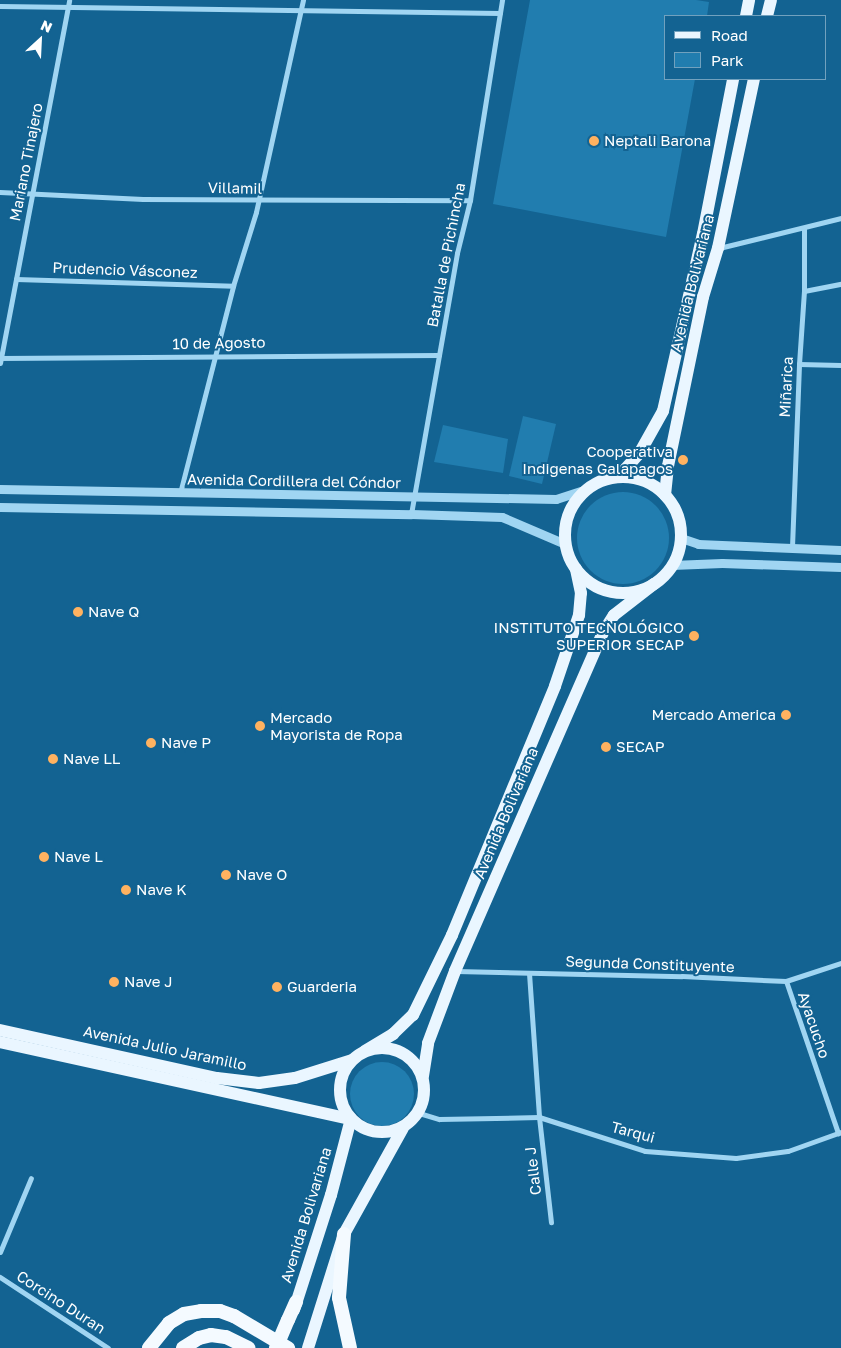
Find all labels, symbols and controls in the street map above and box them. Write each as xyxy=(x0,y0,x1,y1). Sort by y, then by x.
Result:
north arrow xyxy=(15,15,65,65)
legend xyxy=(664,15,826,80)
text: N xyxy=(38,16,55,36)
text: Road xyxy=(711,26,748,44)
text: Park xyxy=(711,51,743,69)
street label: Mariano Tinajero xyxy=(6,101,46,223)
place label: Neptali Barona xyxy=(604,132,711,150)
marker: Neptali Barona xyxy=(588,135,600,147)
street label: Villamil xyxy=(208,179,262,197)
street label: Batalla de Pichincha xyxy=(423,181,469,329)
street label: Avenida Bolivariana xyxy=(666,212,718,354)
street label: Prudencio Vásconez xyxy=(52,258,198,282)
street label: 10 de Agosto xyxy=(172,333,266,353)
street label: Miñarica xyxy=(775,356,797,418)
place label: Cooperativa Indigenas Galapagos xyxy=(522,442,673,477)
marker: Cooperativa Indigenas Galapagos xyxy=(677,454,689,466)
street label: Avenida Cordillera del Cóndor xyxy=(187,470,401,492)
place label: Nave Q xyxy=(88,603,139,621)
marker: Nave Q xyxy=(72,606,84,618)
place label: INSTITUTO TECNOLÓGICO SUPERIOR SECAP xyxy=(494,618,684,653)
marker: INSTITUTO TECNOLÓGICO SUPERIOR SECAP xyxy=(688,630,700,642)
place label: Mercado America xyxy=(652,706,776,724)
place label: Mercado Mayorista de Ropa xyxy=(270,708,403,743)
marker: Mercado America xyxy=(780,709,792,721)
marker: Mercado Mayorista de Ropa xyxy=(254,720,266,732)
place label: Nave P xyxy=(161,734,211,752)
marker: Nave P xyxy=(145,737,157,749)
place label: SECAP xyxy=(616,738,664,756)
marker: SECAP xyxy=(600,741,612,753)
street label: Avenida Bolivariana xyxy=(470,745,542,881)
place label: Nave LL xyxy=(63,750,120,768)
marker: Nave LL xyxy=(47,753,59,765)
place label: Nave L xyxy=(54,848,103,866)
marker: Nave L xyxy=(38,851,50,863)
place label: Nave O xyxy=(236,866,287,884)
marker: Nave O xyxy=(220,869,232,881)
place label: Nave K xyxy=(136,881,186,899)
marker: Nave K xyxy=(120,884,132,896)
street label: Segunda Constituyente xyxy=(565,952,735,976)
place label: Nave J xyxy=(124,973,172,991)
marker: Nave J xyxy=(108,976,120,988)
place label: Guarderia xyxy=(287,978,357,996)
marker: Guarderia xyxy=(271,981,283,993)
street label: Ayacucho xyxy=(794,989,834,1061)
street label: Avenida Julio Jaramillo xyxy=(82,1022,248,1074)
street label: Tarqui xyxy=(609,1118,657,1146)
street label: Avenida Bolivariana xyxy=(277,1145,335,1285)
street label: Calle J xyxy=(521,1146,545,1196)
street label: Corcino Duran xyxy=(13,1267,109,1337)

